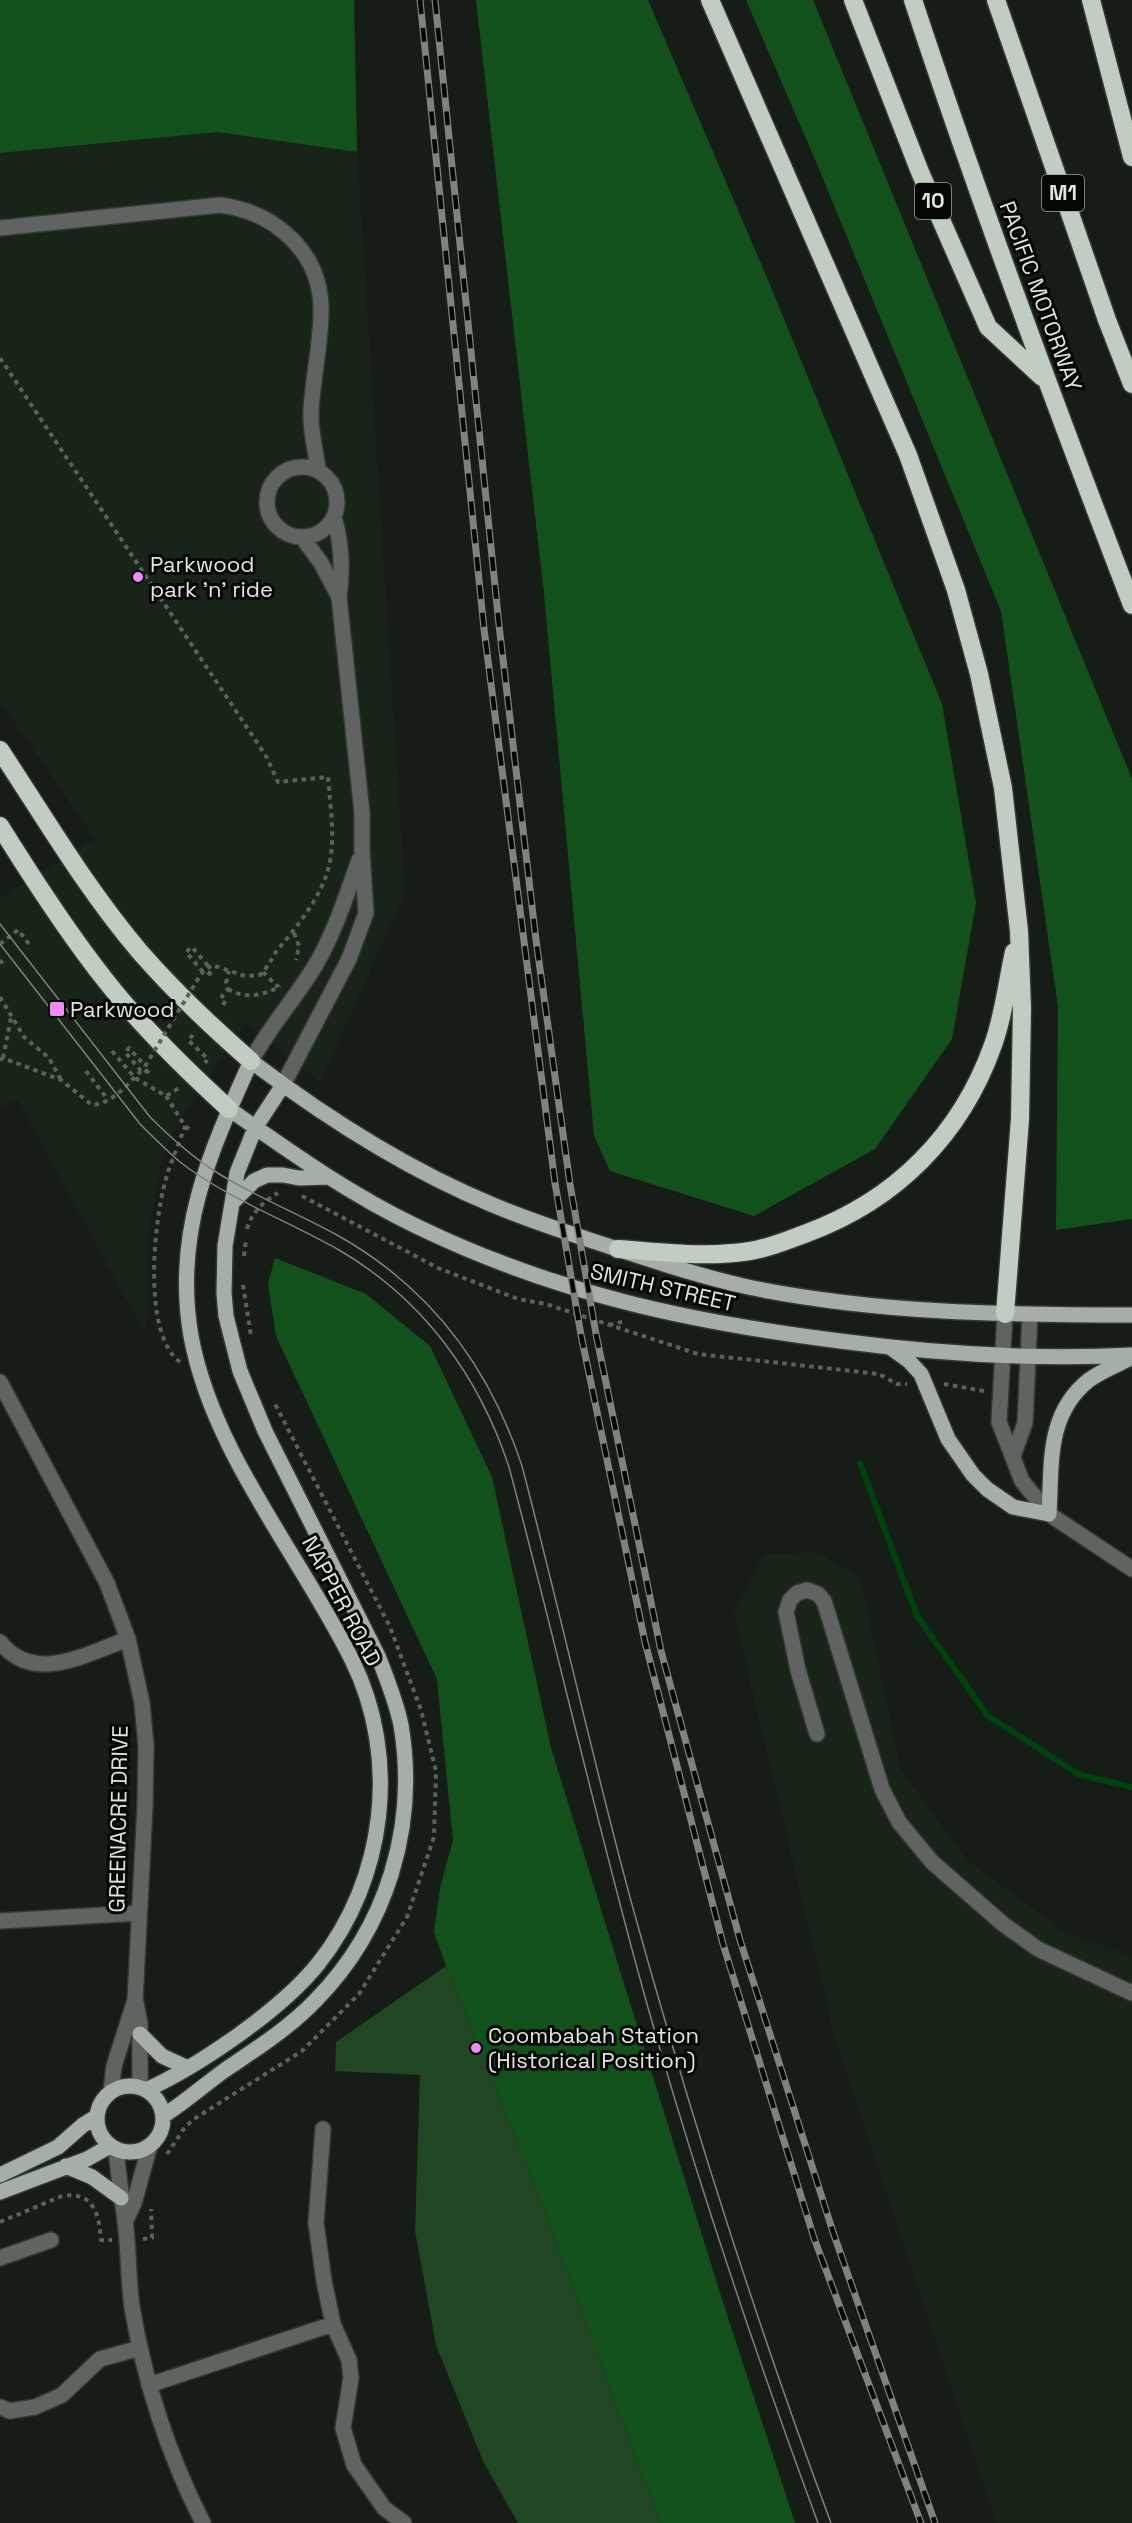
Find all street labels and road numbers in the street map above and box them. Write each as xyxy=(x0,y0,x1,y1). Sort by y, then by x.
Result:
road number: M1 xyxy=(1042,175,1084,211)
road number: 10 xyxy=(915,183,951,219)
street label: PACIFIC MOTORWAY xyxy=(994,197,1089,395)
street label: SMITH STREET xyxy=(588,1257,738,1317)
street label: NAPPER ROAD xyxy=(296,1531,388,1671)
street label: GREENACRE DRIVE xyxy=(102,1725,134,1913)

